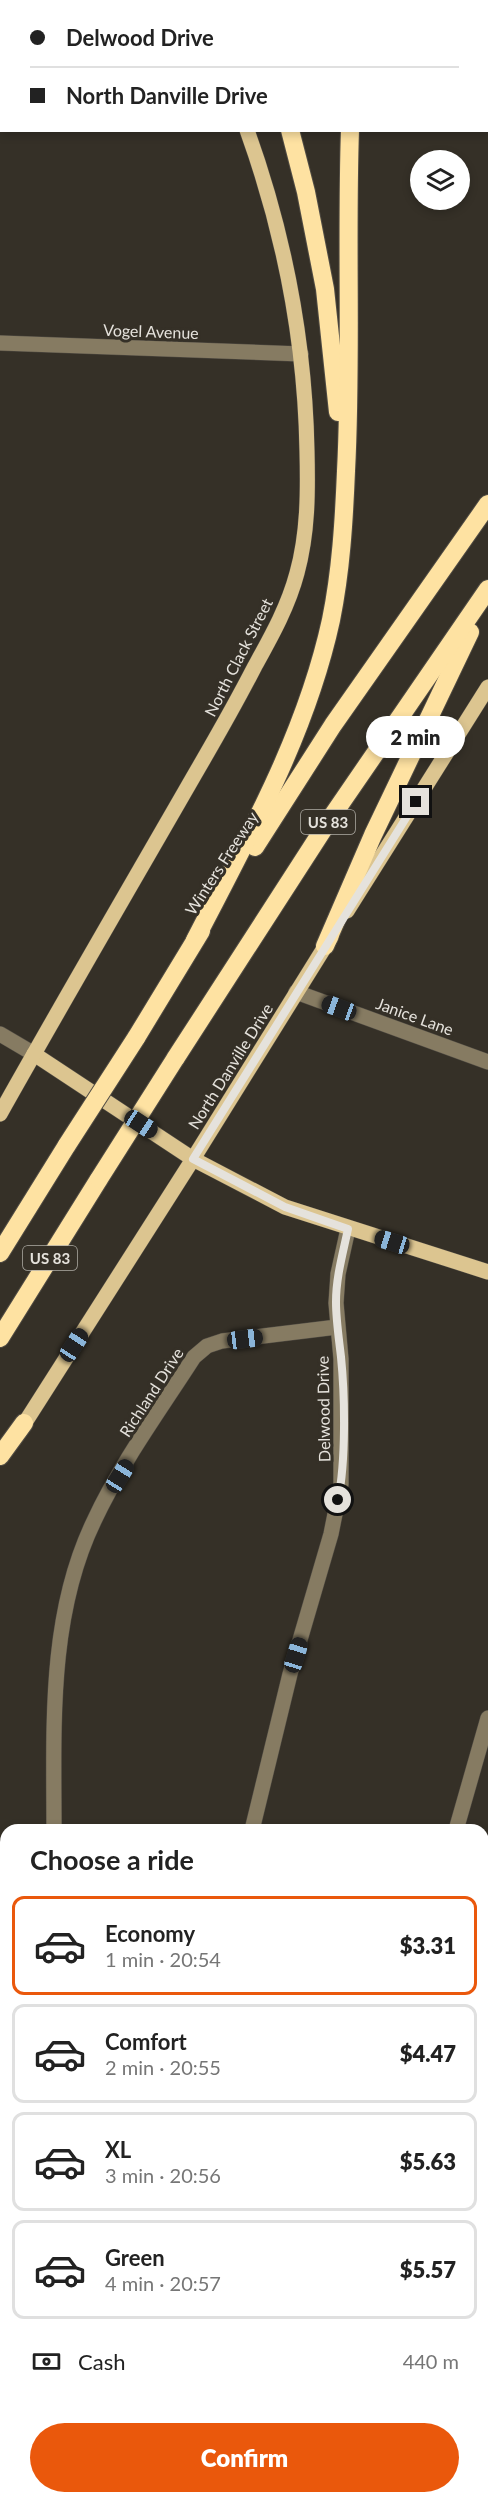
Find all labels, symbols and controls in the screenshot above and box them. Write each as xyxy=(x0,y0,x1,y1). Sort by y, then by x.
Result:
text: Delwood Drive xyxy=(66,24,214,51)
text: North Danville Drive xyxy=(66,82,268,109)
map controls xyxy=(410,150,470,210)
button: layers xyxy=(410,150,470,210)
street label: Vogel Avenue xyxy=(103,320,199,342)
street label: North Clack Street xyxy=(200,595,276,719)
callout: 2 min xyxy=(366,715,466,757)
text: 2 min xyxy=(391,725,440,749)
route end xyxy=(402,788,429,815)
street label: Winters Freeway xyxy=(181,807,262,918)
road number: US 83 xyxy=(301,810,355,834)
car xyxy=(319,993,359,1023)
street label: Janice Lane xyxy=(374,993,456,1039)
street label: North Danville Drive xyxy=(184,1000,276,1132)
car xyxy=(121,1107,161,1141)
car xyxy=(372,1228,412,1256)
road number: US 83 xyxy=(23,1246,77,1270)
car xyxy=(57,1325,91,1365)
car xyxy=(226,1328,264,1350)
street label: Richland Drive xyxy=(115,1344,187,1440)
street label: Delwood Drive xyxy=(313,1356,333,1462)
car xyxy=(103,1456,137,1496)
route start xyxy=(324,1486,351,1513)
car xyxy=(282,1635,310,1675)
text: Choose a ride xyxy=(30,1843,194,1876)
icon: car xyxy=(33,1919,87,1973)
text: Economy xyxy=(105,1920,195,1947)
text: $3.31 xyxy=(400,1932,456,1959)
text: 1 min · 20:54 xyxy=(105,1947,221,1971)
icon: car xyxy=(33,2027,87,2081)
text: Comfort xyxy=(105,2028,187,2055)
text: $4.47 xyxy=(400,2040,456,2067)
text: 2 min · 20:55 xyxy=(105,2055,221,2079)
icon: car xyxy=(33,2135,87,2189)
text: XL xyxy=(105,2136,131,2163)
text: $5.63 xyxy=(400,2148,456,2175)
text: 3 min · 20:56 xyxy=(105,2163,221,2187)
icon: car xyxy=(33,2243,87,2297)
text: Green xyxy=(105,2244,165,2271)
text: $5.57 xyxy=(400,2256,456,2283)
text: 4 min · 20:57 xyxy=(105,2271,221,2295)
icon: cash xyxy=(30,2345,63,2378)
text: Cash xyxy=(78,2348,125,2375)
text: 440 m xyxy=(403,2349,459,2373)
button: Confirm xyxy=(30,2423,459,2492)

